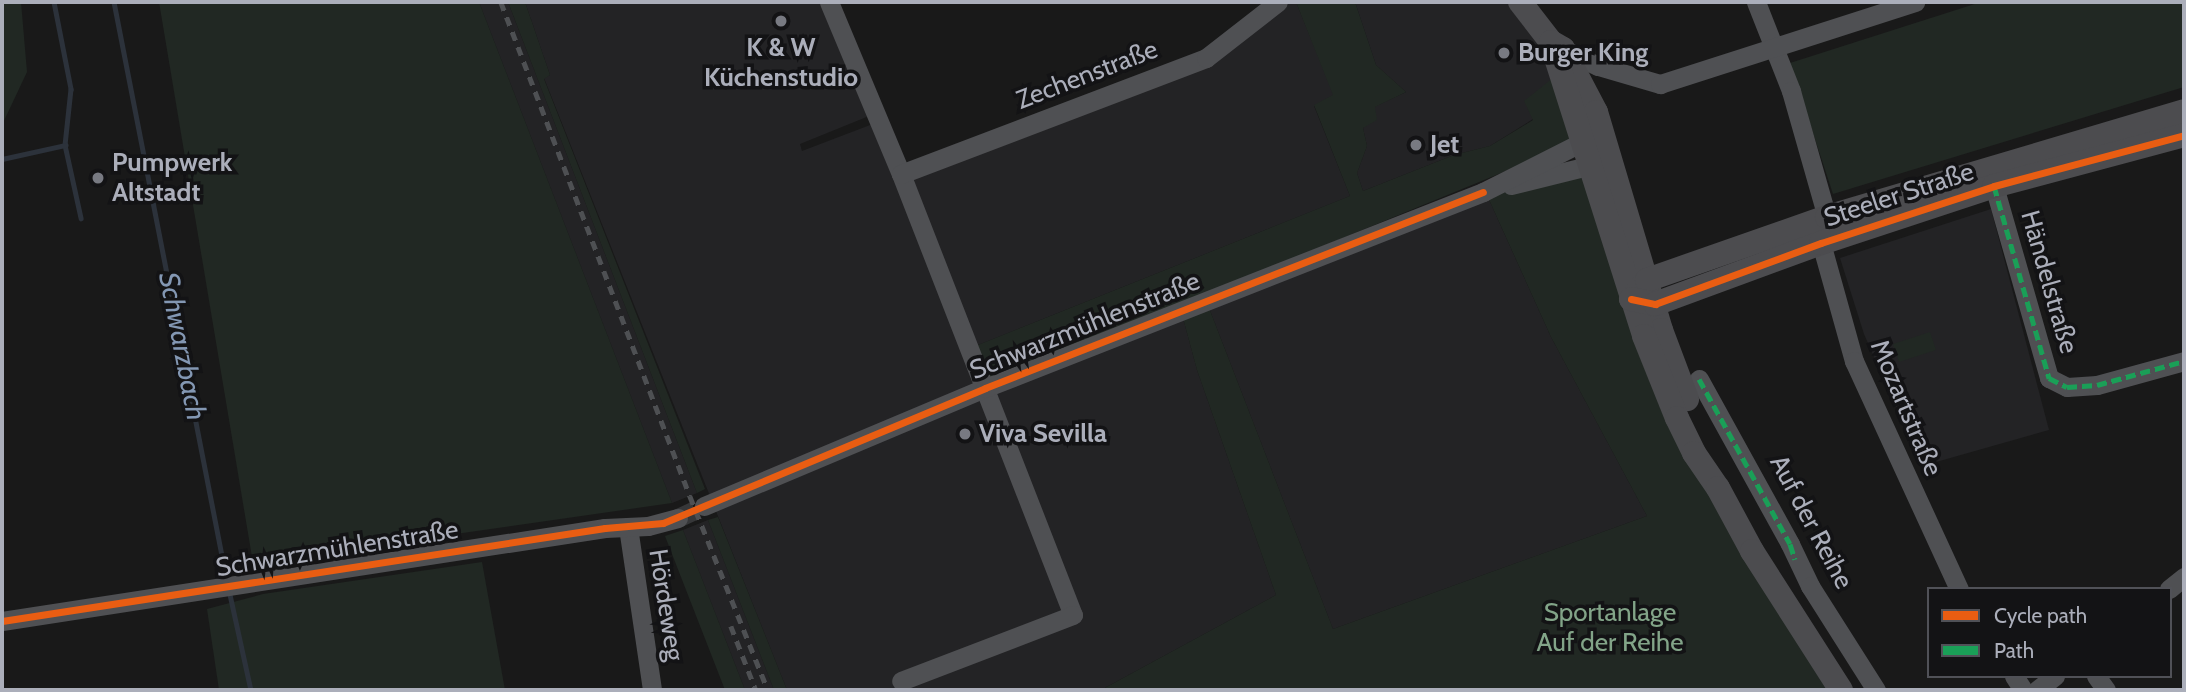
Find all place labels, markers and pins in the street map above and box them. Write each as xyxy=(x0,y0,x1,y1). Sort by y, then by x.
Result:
marker: K & W Küchenstudio xyxy=(773,13,789,29)
place label: K & W Küchenstudio xyxy=(704,32,858,94)
place label: Burger King xyxy=(1518,37,1648,69)
marker: Burger King xyxy=(1496,45,1512,61)
place label: Jet xyxy=(1430,129,1459,161)
marker: Jet xyxy=(1408,137,1424,153)
place label: Pumpwerk Altstadt xyxy=(112,147,232,208)
marker: Pumpwerk Altstadt xyxy=(90,170,106,186)
place label: Viva Sevilla xyxy=(979,418,1107,450)
marker: Viva Sevilla xyxy=(957,426,973,442)

